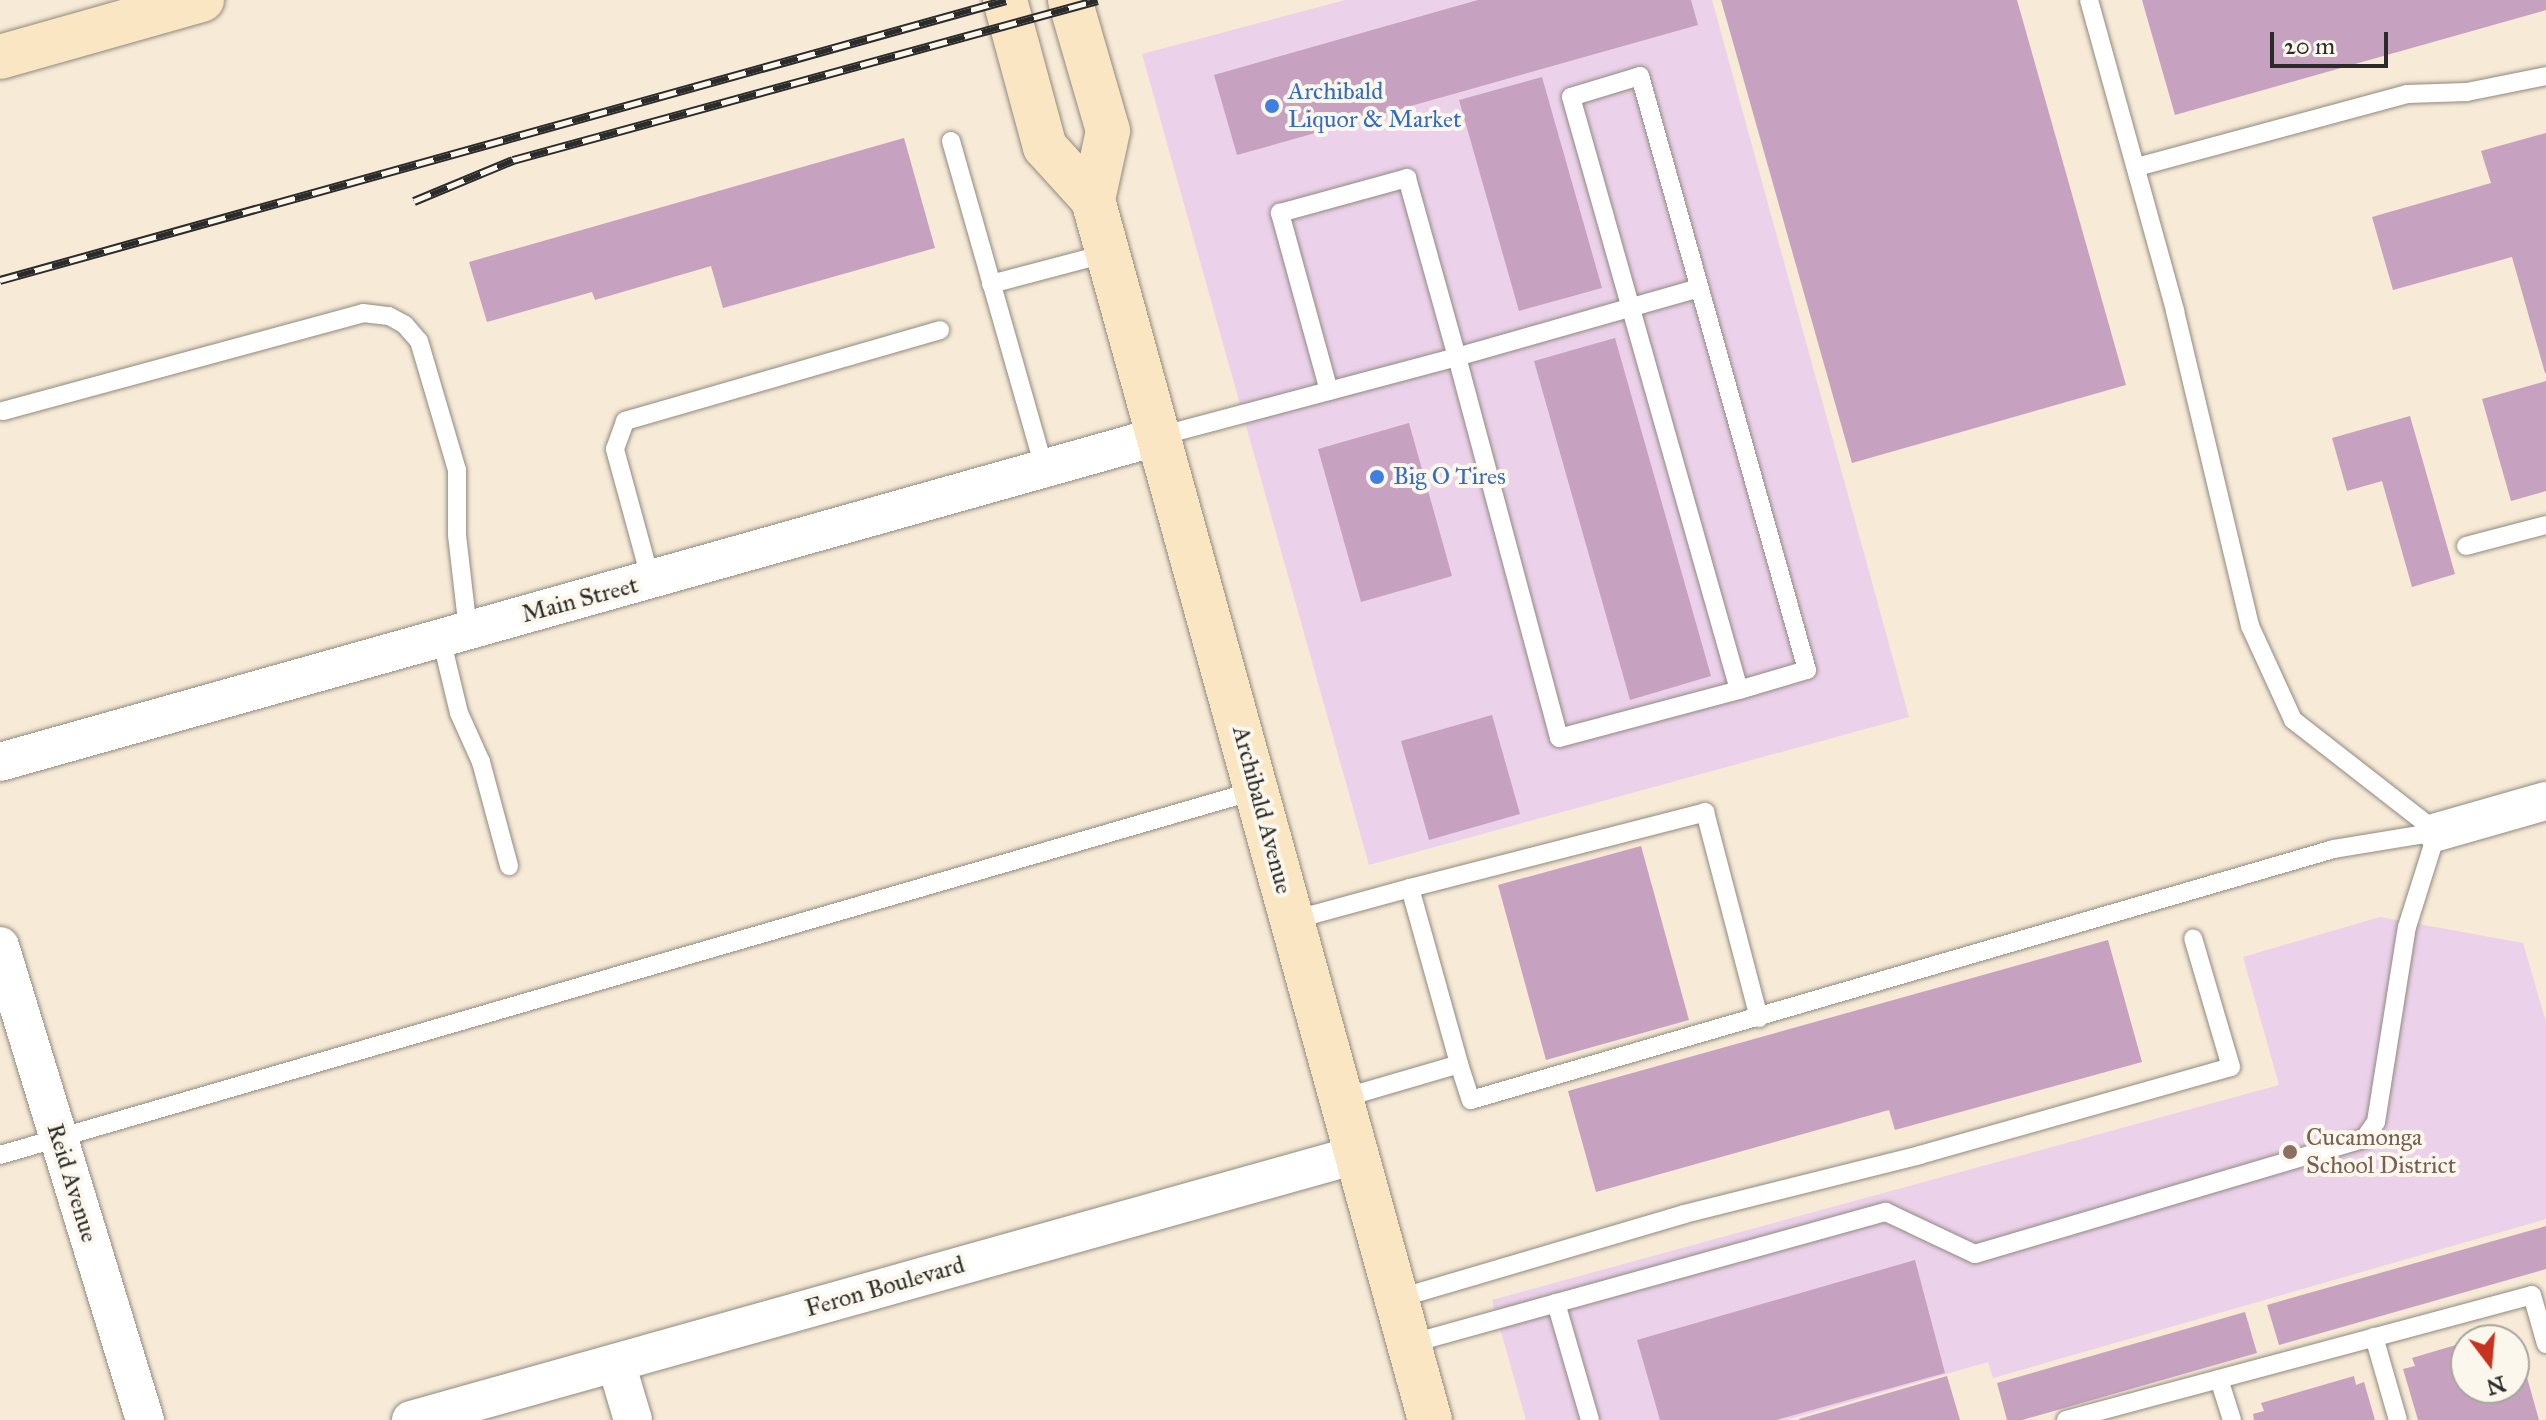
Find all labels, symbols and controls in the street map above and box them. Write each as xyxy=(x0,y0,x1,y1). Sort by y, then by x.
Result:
scale bar xyxy=(2274,16,2392,66)
text: 20 m xyxy=(2284,31,2335,61)
place label: Archibald Liquor & Market xyxy=(1288,78,1461,134)
marker: Archibald Liquor & Market xyxy=(1263,97,1281,115)
place label: Big O Tires xyxy=(1393,463,1506,491)
marker: Big O Tires xyxy=(1368,468,1386,486)
street label: Main Street xyxy=(519,571,641,629)
street label: Archibald Avenue xyxy=(1226,723,1298,897)
street label: Reid Avenue xyxy=(40,1120,104,1246)
place label: Cucamonga School District xyxy=(2306,1124,2456,1180)
marker: Cucamonga School District xyxy=(2281,1143,2299,1161)
street label: Feron Boulevard xyxy=(802,1251,968,1323)
north arrow xyxy=(2450,1324,2530,1404)
text: N xyxy=(2484,1370,2509,1401)

